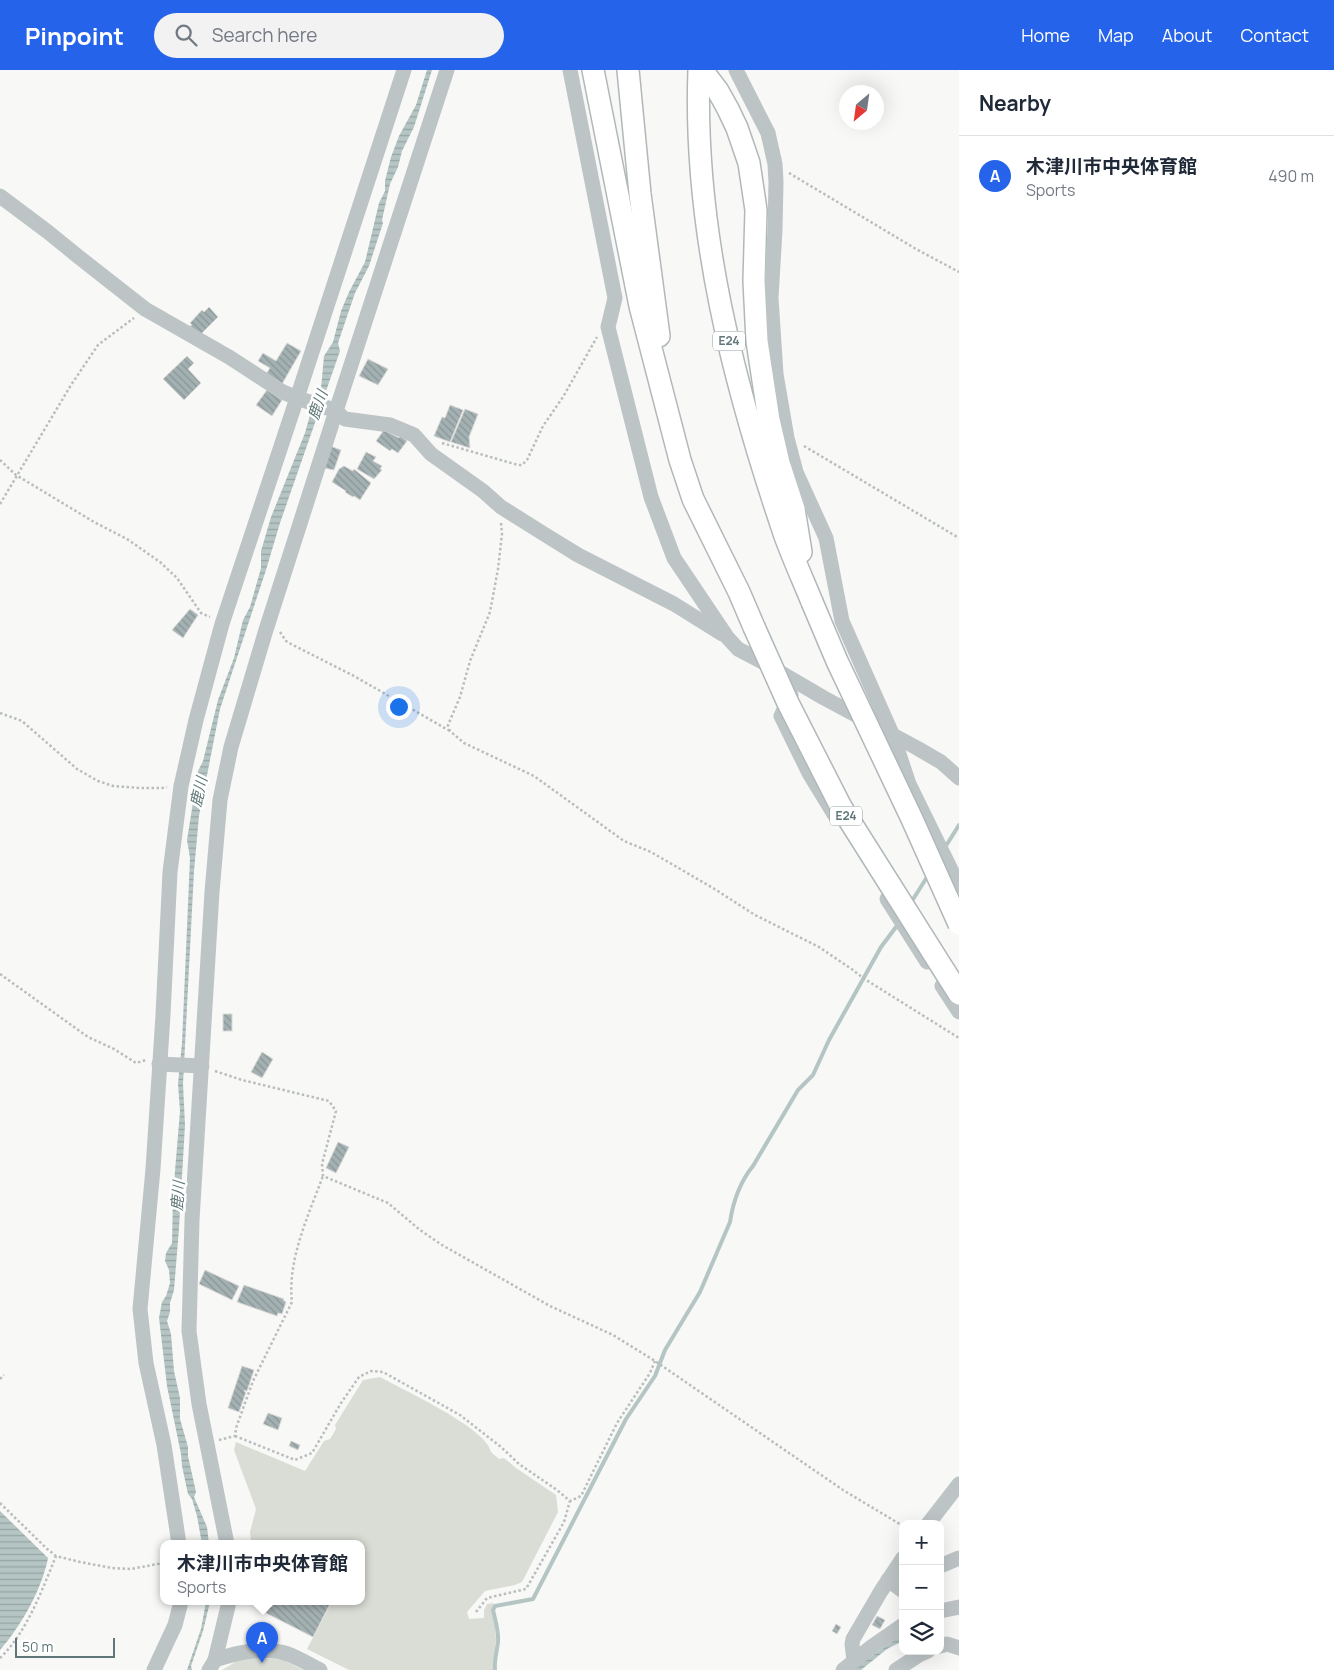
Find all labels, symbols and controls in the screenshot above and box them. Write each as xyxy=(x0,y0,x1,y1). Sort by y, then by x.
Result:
search box xyxy=(154,13,504,58)
text: Pinpoint xyxy=(25,19,124,52)
icon: search xyxy=(172,21,200,49)
text: Search here xyxy=(212,22,317,48)
text: Home xyxy=(1021,23,1070,47)
text: Map xyxy=(1098,23,1134,47)
text: About xyxy=(1162,23,1212,47)
text: Contact xyxy=(1240,23,1309,47)
north arrow xyxy=(839,85,884,130)
text: Nearby xyxy=(979,89,1051,117)
text: 木津川市中央体育館 xyxy=(1026,153,1197,179)
text: A xyxy=(990,165,1000,187)
text: 490 m xyxy=(1268,165,1314,187)
text: Sports xyxy=(1026,179,1075,201)
road number: E24 xyxy=(713,332,745,350)
water label: 鹿川 xyxy=(303,385,333,422)
your location xyxy=(386,694,412,720)
water label: 鹿川 xyxy=(185,773,213,809)
road number: E24 xyxy=(830,806,862,826)
water label: 鹿川 xyxy=(166,1178,189,1212)
map controls xyxy=(899,1520,944,1655)
button: + xyxy=(899,1520,944,1565)
popup xyxy=(160,1540,365,1605)
text: 木津川市中央体育館 xyxy=(177,1550,348,1576)
button: − xyxy=(899,1565,944,1610)
text: Sports xyxy=(177,1576,226,1598)
button: layers xyxy=(899,1610,944,1655)
pin: A xyxy=(246,1622,278,1663)
scale bar xyxy=(15,1635,115,1658)
text: 50 m xyxy=(22,1637,53,1656)

